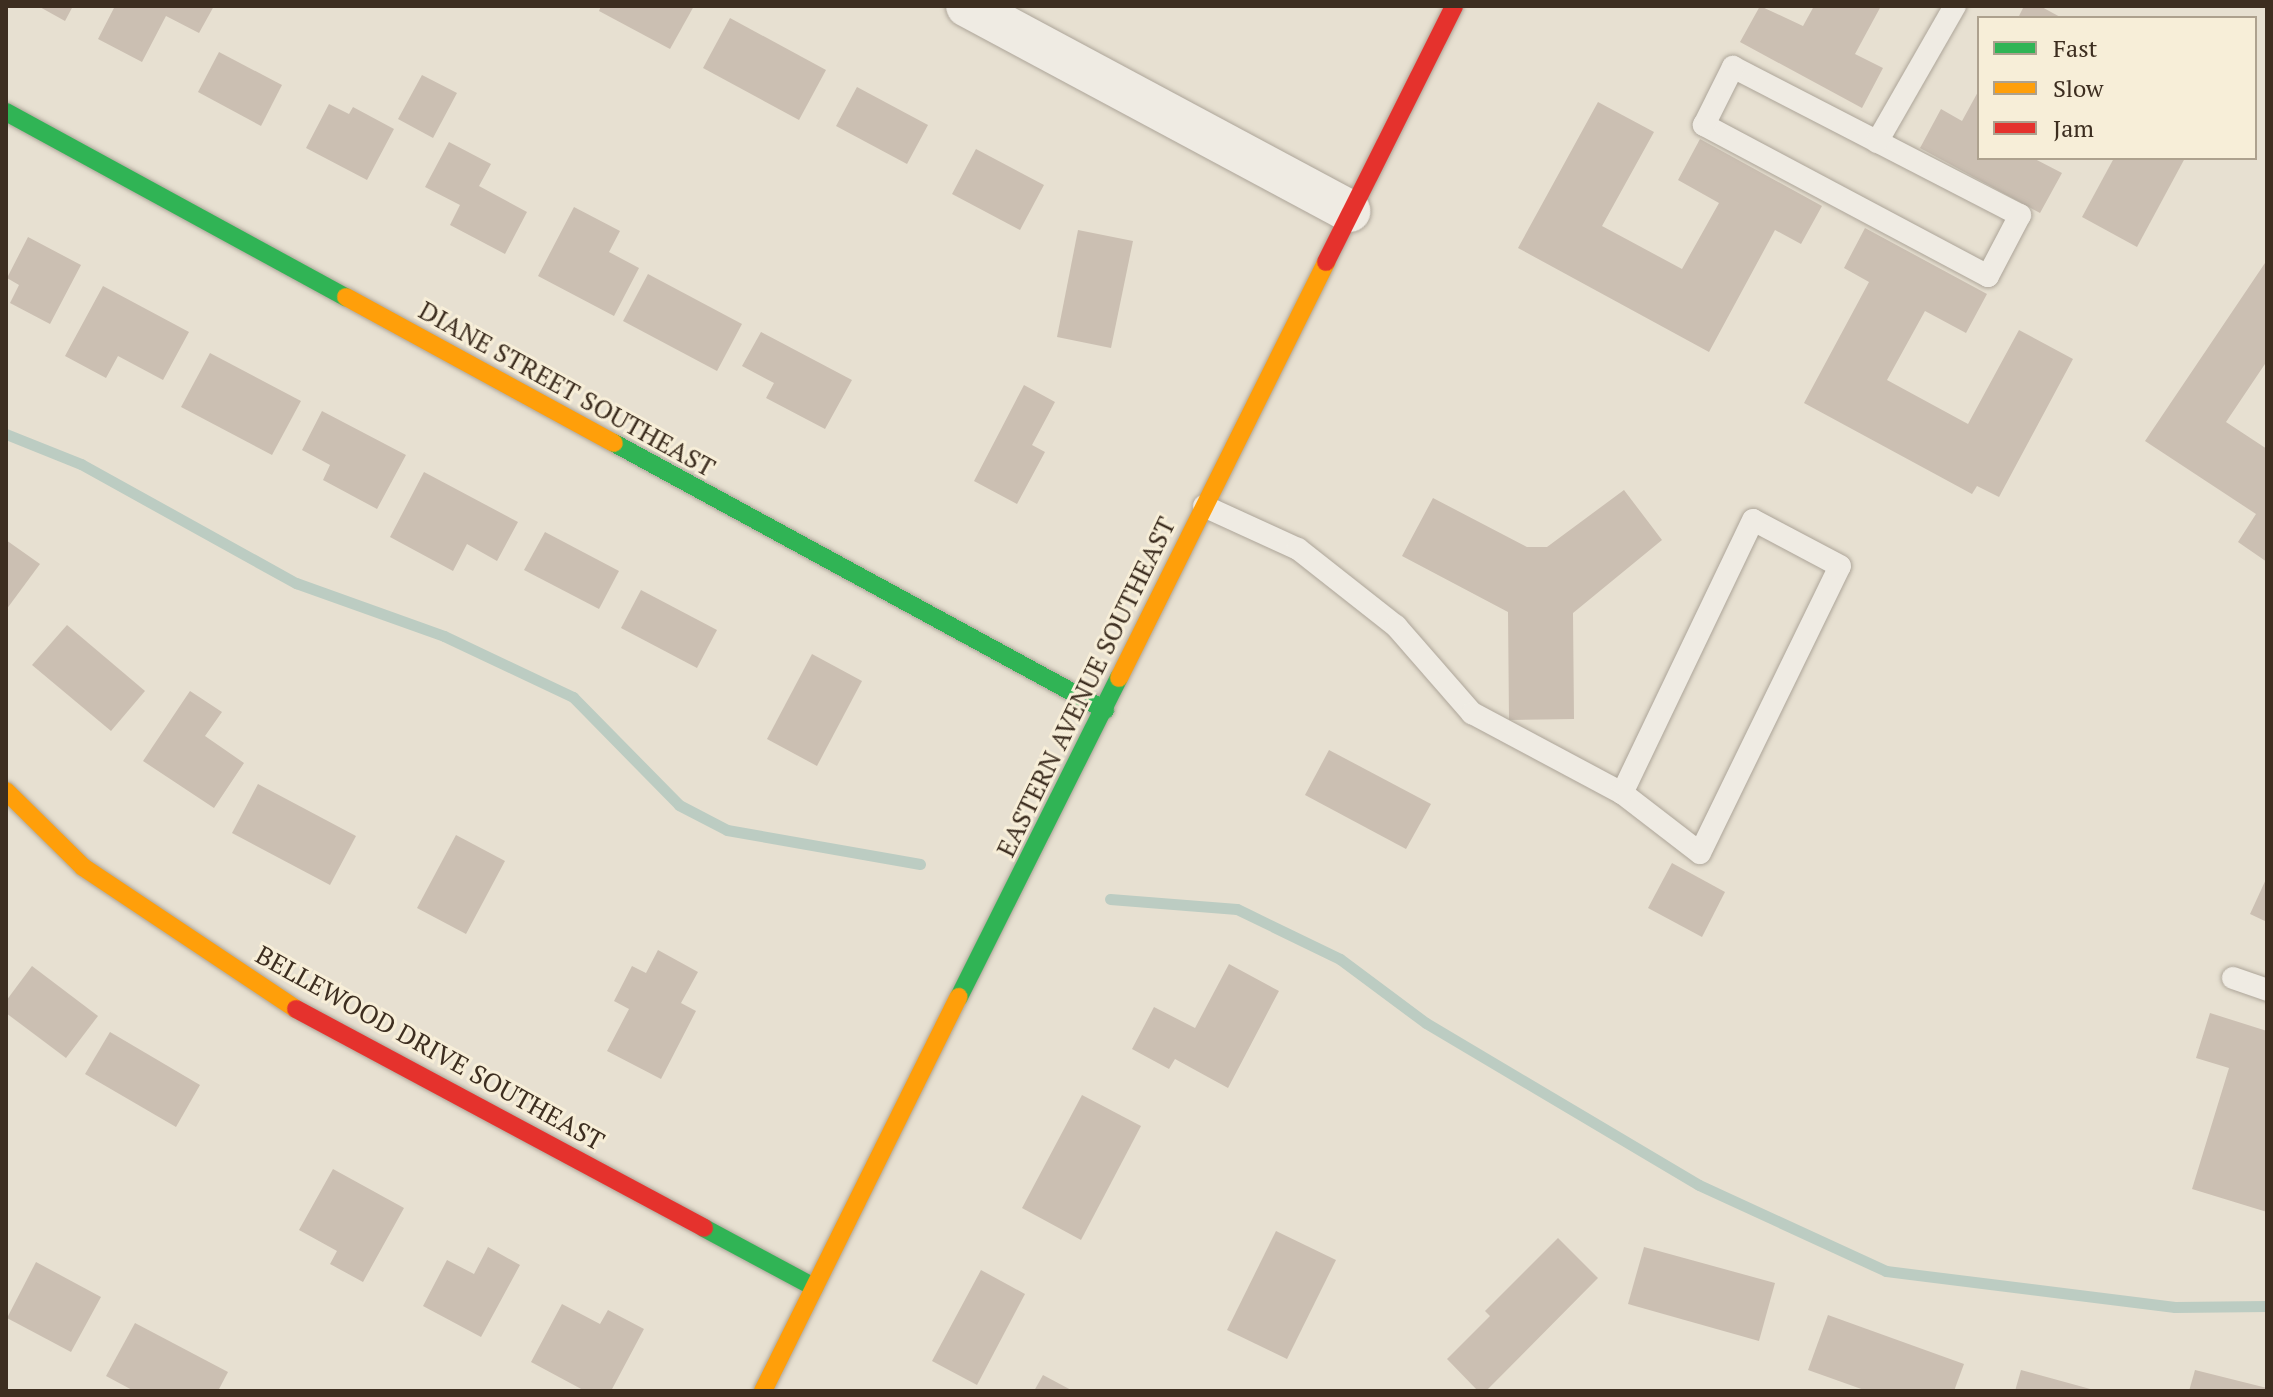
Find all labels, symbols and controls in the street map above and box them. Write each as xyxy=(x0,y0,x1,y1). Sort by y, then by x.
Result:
legend xyxy=(1977,16,2257,160)
text: Fast xyxy=(2053,32,2097,64)
text: Slow xyxy=(2053,72,2104,104)
text: Jam xyxy=(2053,112,2094,144)
street label: DIANE STREET SOUTHEAST xyxy=(414,294,720,484)
street label: EASTERN AVENUE SOUTHEAST xyxy=(990,512,1182,862)
street label: BELLEWOOD DRIVE SOUTHEAST xyxy=(250,939,610,1157)

